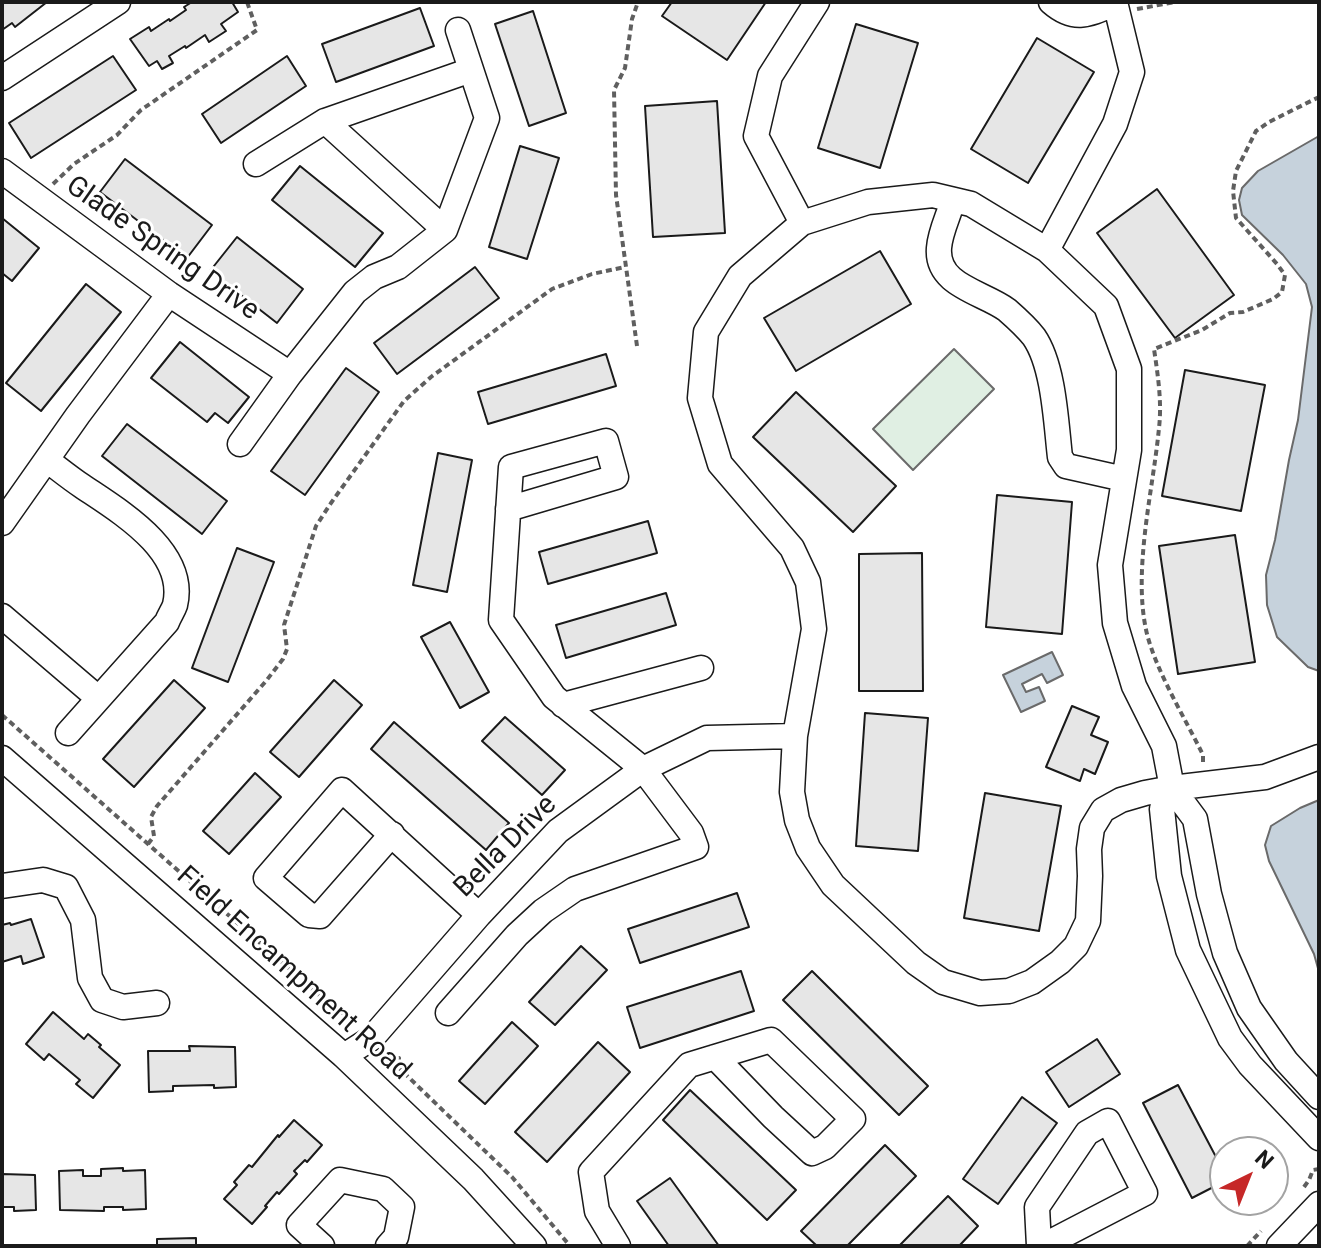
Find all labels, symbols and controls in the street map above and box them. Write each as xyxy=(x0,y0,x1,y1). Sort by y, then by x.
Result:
street label: Glade Spring Drive xyxy=(59,170,265,328)
street label: Bella Drive xyxy=(448,789,564,905)
street label: Field Encampment Road xyxy=(169,860,417,1088)
north arrow xyxy=(1209,1136,1289,1216)
text: N xyxy=(1250,1145,1279,1174)

